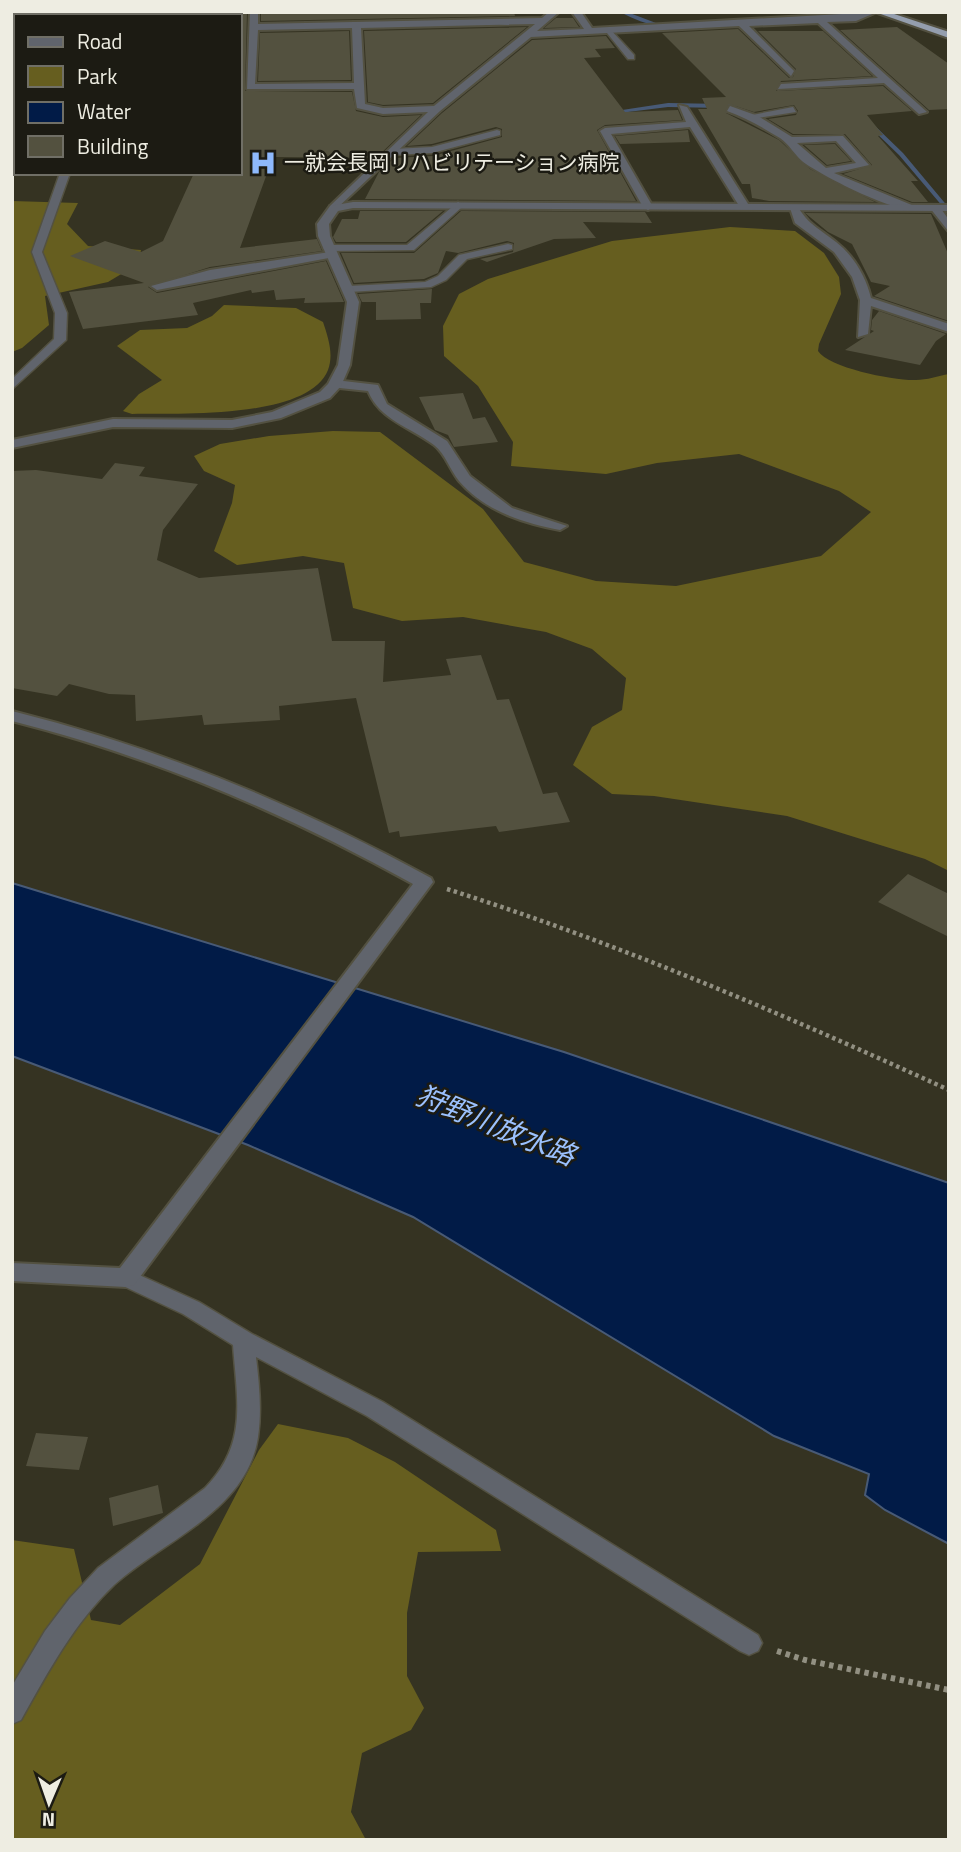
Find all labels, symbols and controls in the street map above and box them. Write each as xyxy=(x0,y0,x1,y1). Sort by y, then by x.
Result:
legend xyxy=(14,14,242,175)
text: Road xyxy=(77,25,122,57)
text: Park xyxy=(77,60,117,92)
text: Water xyxy=(77,95,131,127)
text: Building xyxy=(77,130,149,162)
place label: 一就会長岡リハビリテーション病院 xyxy=(284,146,620,178)
hospital icon: 一就会長岡リハビリテーション病院 xyxy=(248,148,278,178)
water label: 狩野川放水路 xyxy=(410,1073,584,1177)
north arrow xyxy=(14,1768,84,1838)
text: N xyxy=(41,1806,55,1835)

